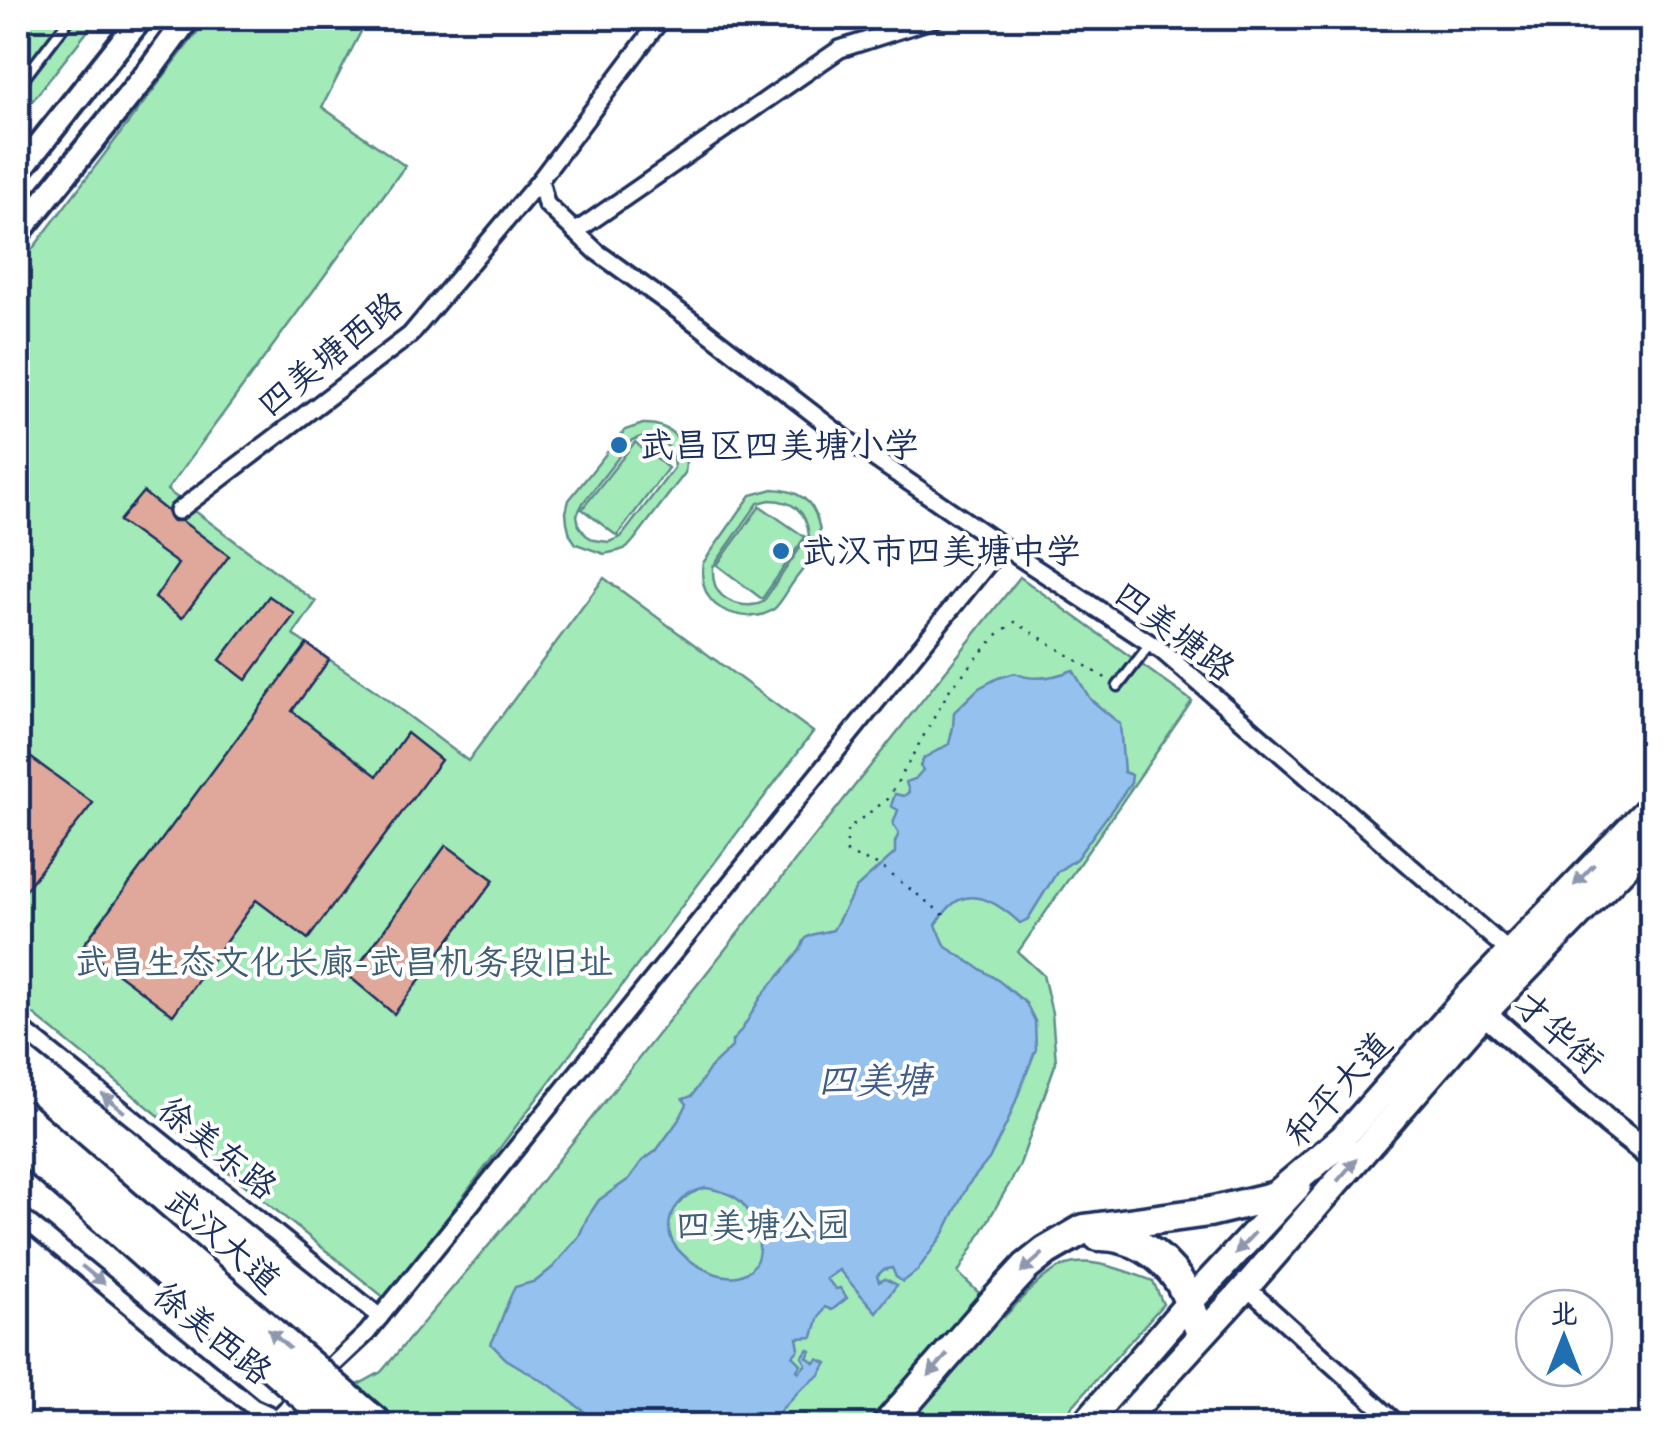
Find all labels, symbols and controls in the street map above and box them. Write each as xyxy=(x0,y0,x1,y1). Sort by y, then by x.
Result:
street label: 四美塘西路 xyxy=(249,283,411,425)
place label: 武昌区四美塘小学 xyxy=(639,425,919,466)
marker: 武昌区四美塘小学 xyxy=(608,434,630,456)
place label: 武汉市四美塘中学 xyxy=(801,531,1081,572)
marker: 武汉市四美塘中学 xyxy=(770,540,792,562)
street label: 四美塘路 xyxy=(1106,573,1243,690)
one-way arrow xyxy=(1573,863,1596,887)
park label: 武昌生态文化长廊-武昌机务段旧址 xyxy=(74,942,614,983)
street label: 才华街 xyxy=(1506,982,1612,1082)
street label: 和平大道 xyxy=(1276,1024,1400,1155)
water label: 四美塘 xyxy=(817,1059,935,1103)
street label: 徐美东路 xyxy=(150,1088,285,1208)
one-way arrow xyxy=(100,1093,126,1113)
one-way arrow xyxy=(1335,1158,1357,1183)
street label: 武汉大道 xyxy=(156,1179,289,1302)
park label: 四美塘公园 xyxy=(675,1205,851,1246)
one-way arrow xyxy=(1234,1231,1257,1255)
one-way arrow xyxy=(1020,1251,1045,1273)
one-way arrow xyxy=(80,1264,105,1286)
street label: 徐美西路 xyxy=(145,1273,280,1393)
north arrow xyxy=(1514,1288,1614,1388)
text: 北 xyxy=(1550,1298,1578,1330)
one-way arrow xyxy=(267,1328,292,1350)
one-way arrow xyxy=(928,1352,950,1377)

